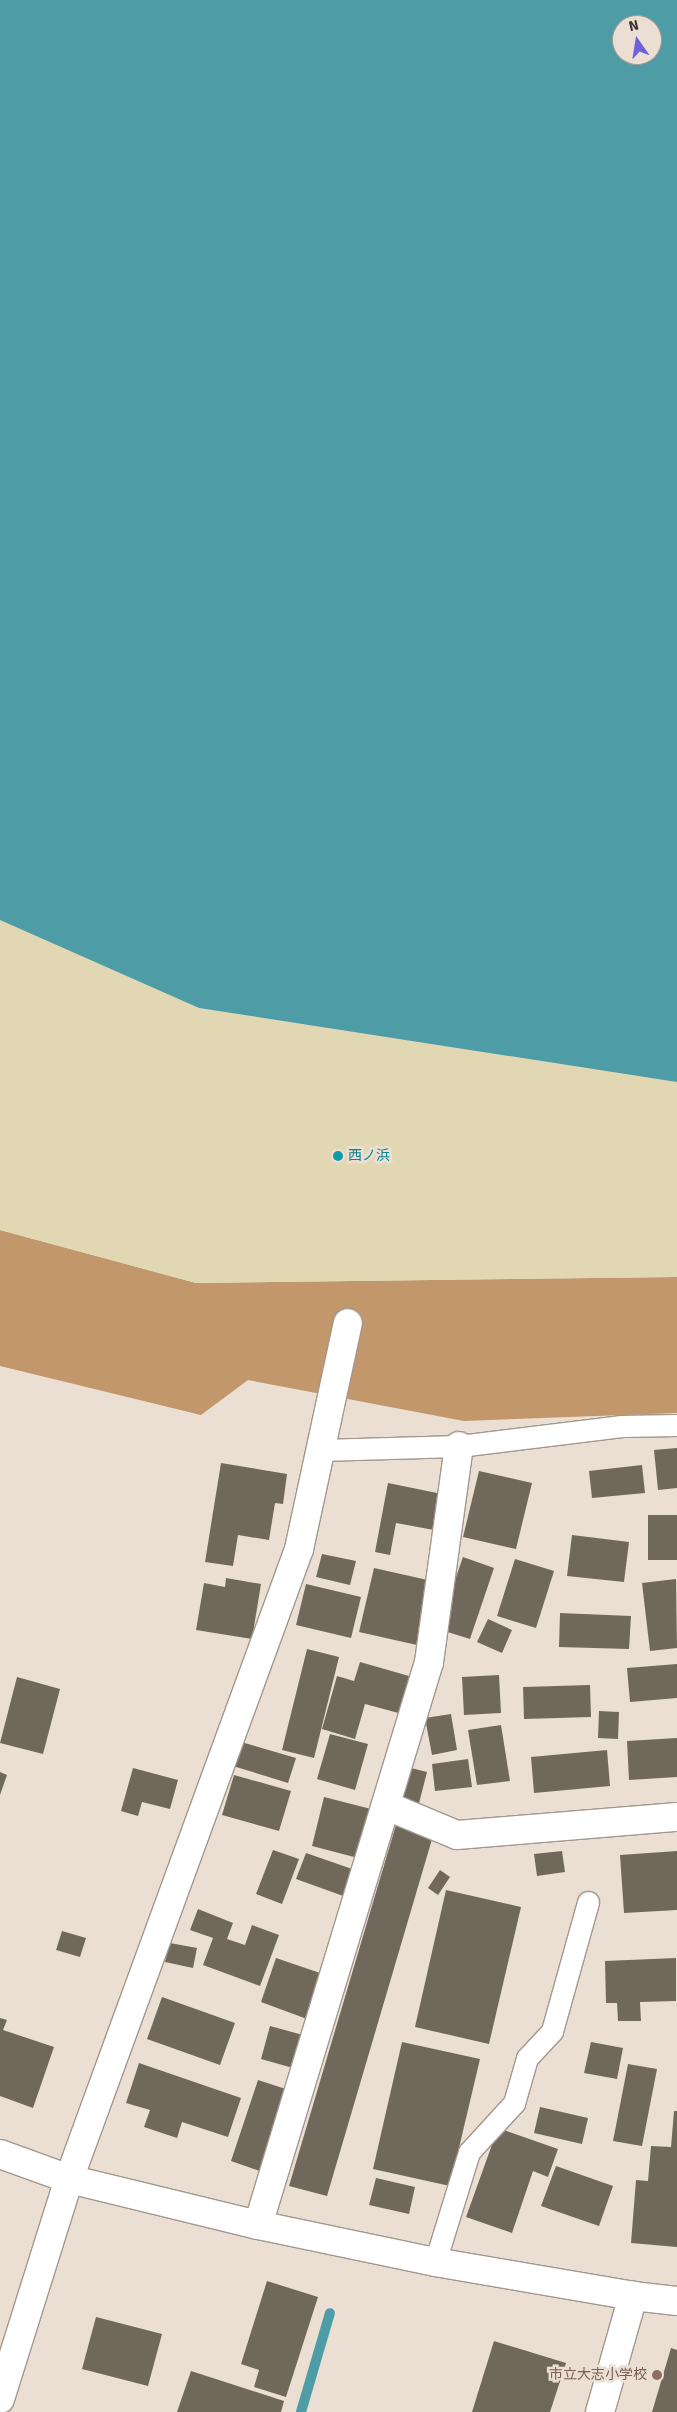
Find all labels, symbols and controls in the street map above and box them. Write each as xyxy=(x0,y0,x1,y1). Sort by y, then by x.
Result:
north arrow xyxy=(612,15,662,65)
text: N xyxy=(627,16,640,35)
place label: 西ノ浜 xyxy=(348,1148,390,1164)
marker: 西ノ浜 xyxy=(332,1150,344,1162)
place label: 市立大志小学校 xyxy=(549,2367,647,2383)
marker: 市立大志小学校 xyxy=(651,2369,663,2381)

